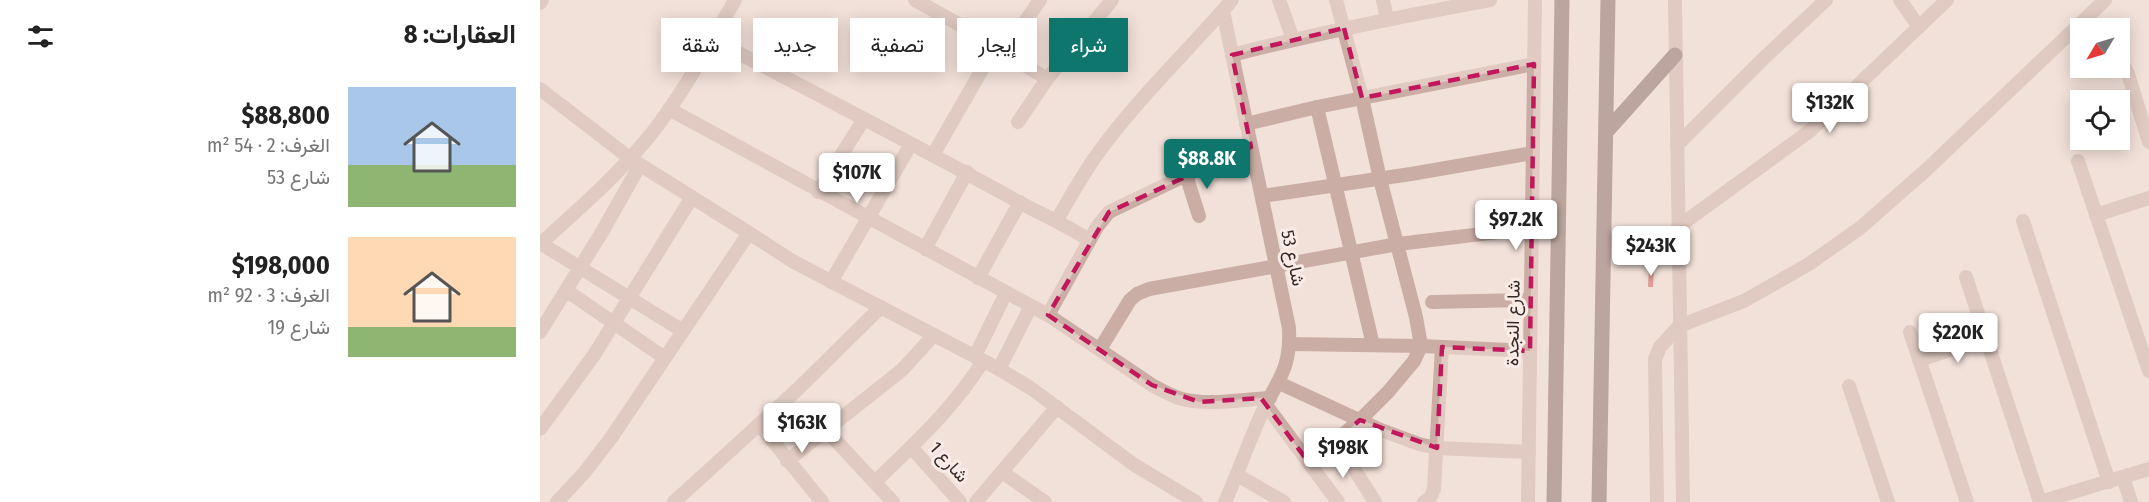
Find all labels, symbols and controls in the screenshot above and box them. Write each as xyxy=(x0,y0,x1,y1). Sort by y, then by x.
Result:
chip: شقة xyxy=(661,18,741,72)
chip: جديد xyxy=(753,18,838,72)
chip: تصفية xyxy=(850,18,945,72)
chip: إيجار xyxy=(957,18,1037,72)
chip: شراء xyxy=(1049,18,1128,72)
north arrow xyxy=(2070,18,2130,78)
map controls xyxy=(2070,18,2130,150)
text: العقارات: 8 xyxy=(404,19,516,50)
icon: filters xyxy=(24,20,57,53)
pin: $132K xyxy=(1788,83,1872,134)
text: $132K xyxy=(1806,90,1854,114)
button: locate xyxy=(2070,90,2130,150)
text: $88,800 xyxy=(242,100,330,131)
icon: home xyxy=(396,111,468,183)
text: الغرف: 2 · 54 m² xyxy=(207,133,330,157)
pin: $88.8K xyxy=(1158,139,1256,190)
text: $88.8K xyxy=(1178,146,1236,170)
pin: $107K xyxy=(815,153,899,204)
text: $107K xyxy=(833,160,881,184)
text: شارع 53 xyxy=(267,165,330,189)
pin: $97.2K xyxy=(1467,200,1565,251)
text: $97.2K xyxy=(1489,207,1543,231)
pin: $243K xyxy=(1609,226,1693,277)
street label: شارع 53 xyxy=(1275,228,1310,288)
text: $243K xyxy=(1626,233,1676,257)
text: $198,000 xyxy=(232,250,330,281)
icon: home xyxy=(396,261,468,333)
street label: شارع النجدة xyxy=(1501,280,1526,366)
text: الغرف: 3 · 92 m² xyxy=(207,283,330,307)
pin: $220K xyxy=(1916,313,2000,364)
text: شارع 19 xyxy=(268,315,330,339)
text: $220K xyxy=(1933,320,1983,344)
pin: $163K xyxy=(760,403,844,454)
text: $163K xyxy=(777,410,827,434)
pin: $198K xyxy=(1301,428,1385,479)
text: $198K xyxy=(1318,435,1368,459)
street label: شارع 1 xyxy=(924,437,973,488)

